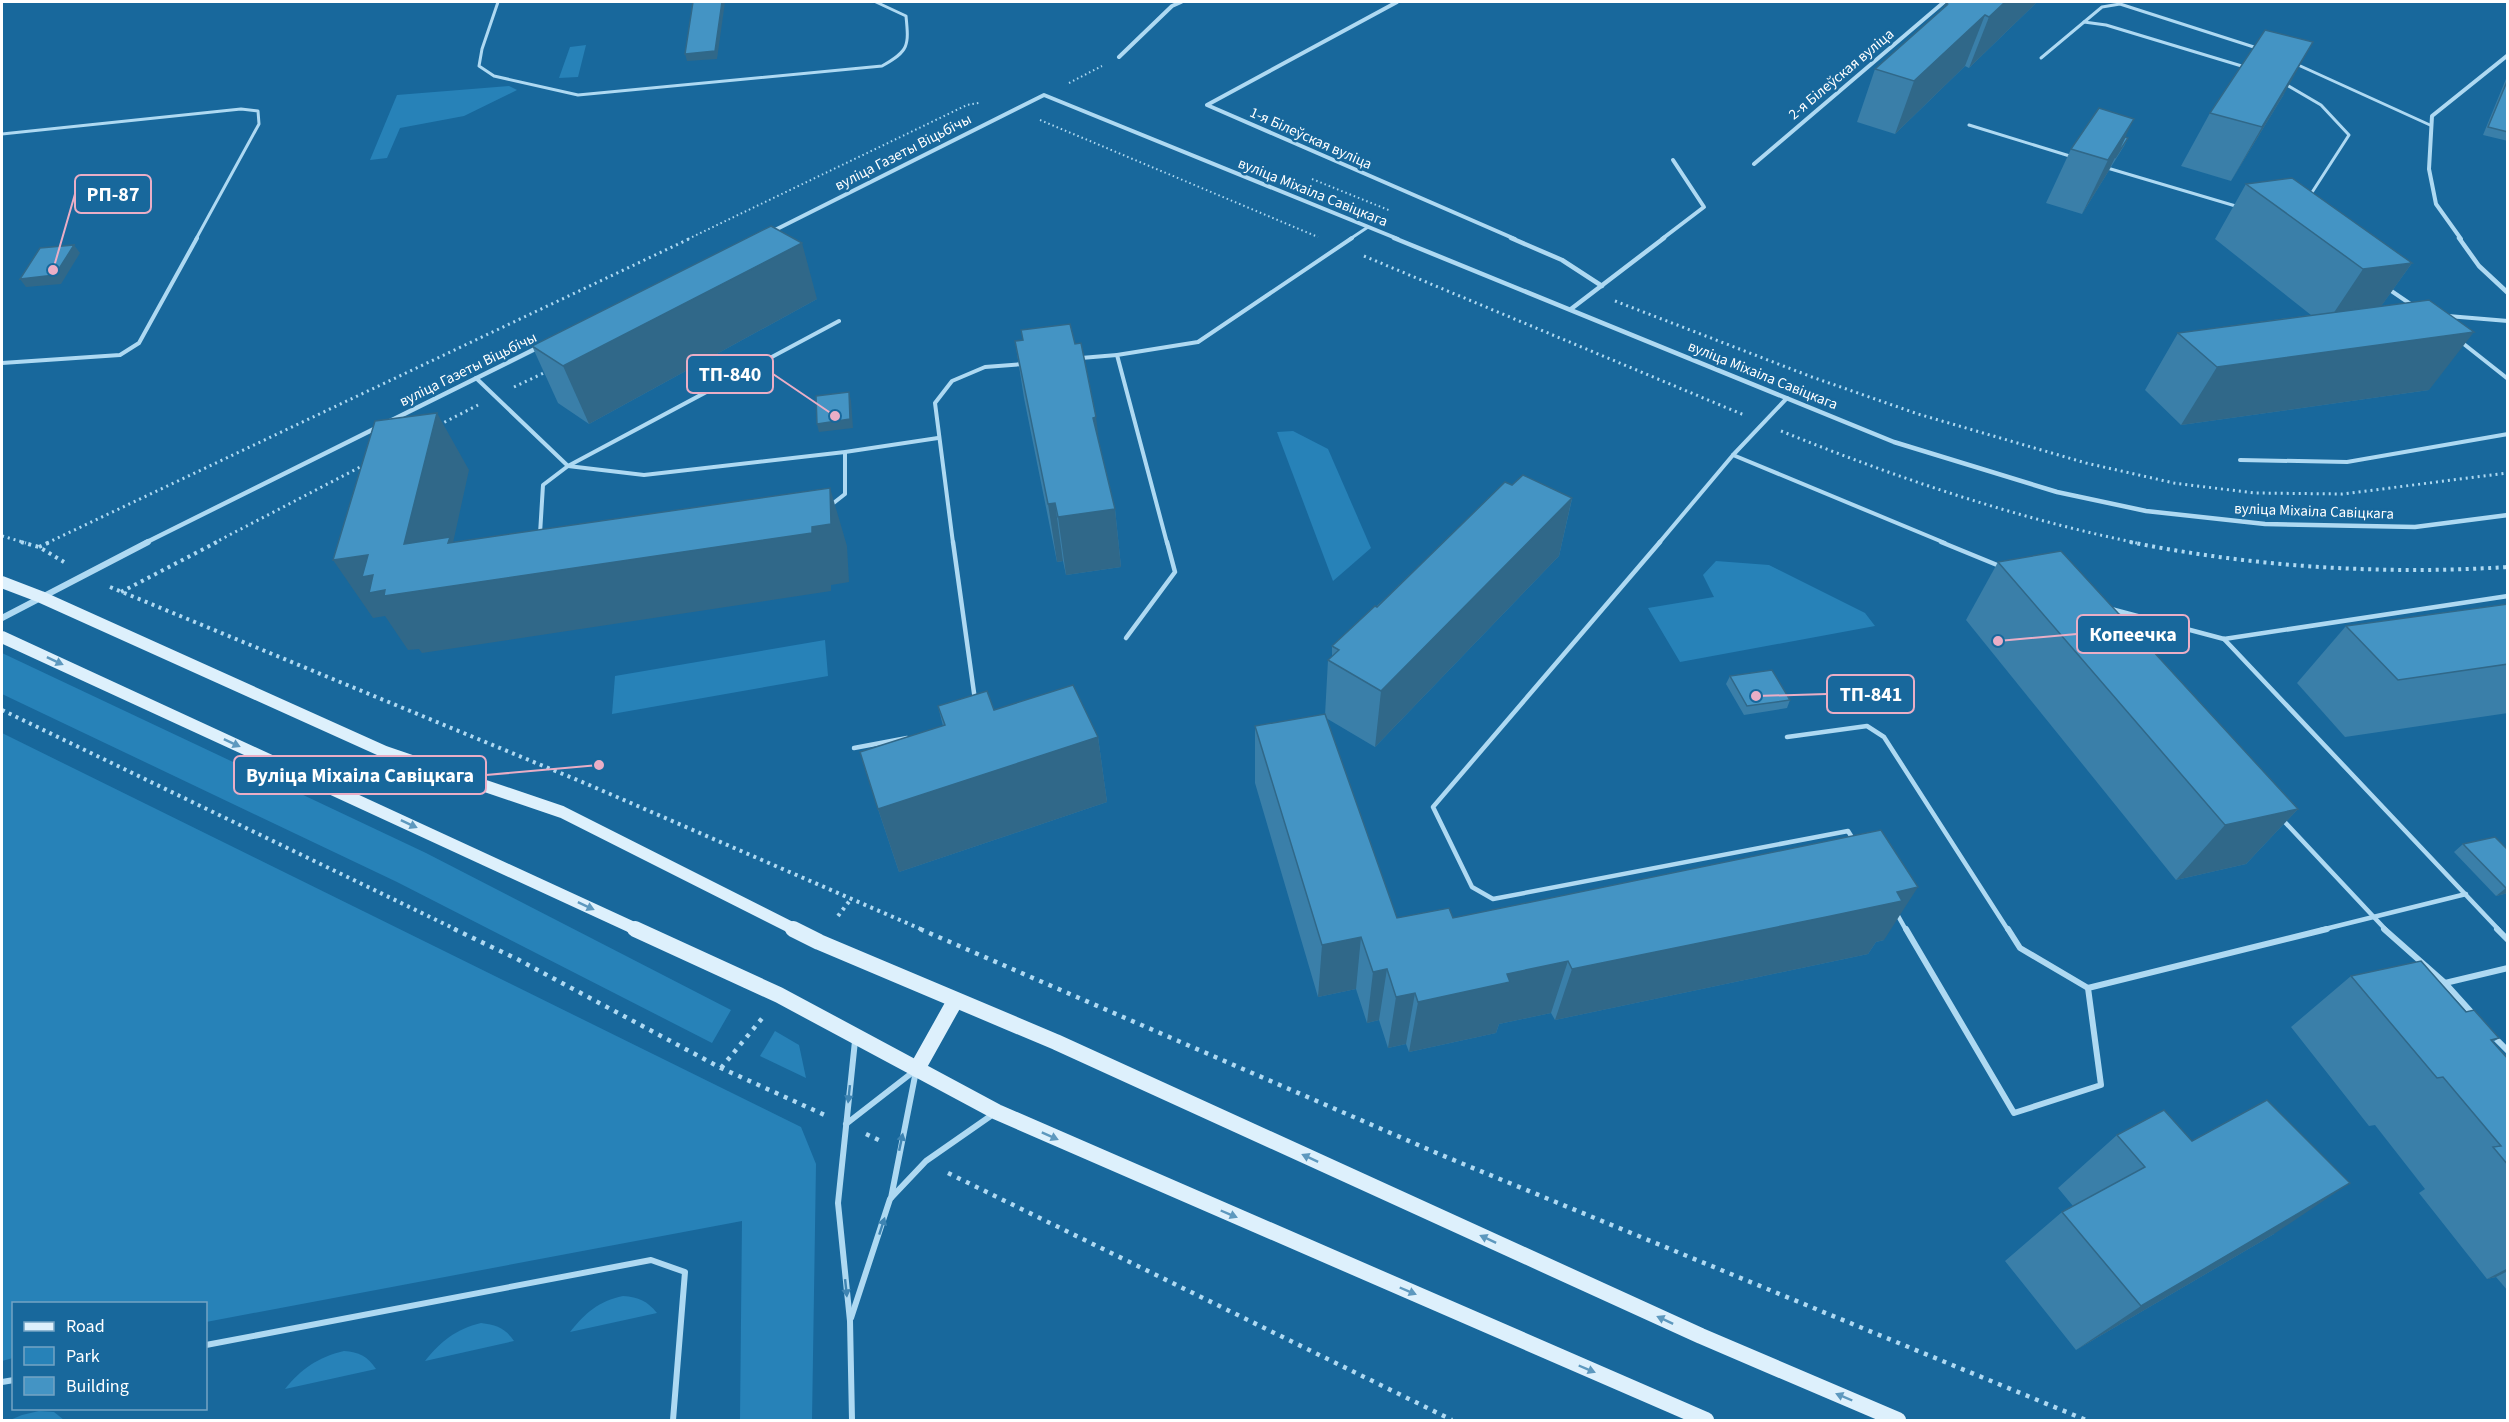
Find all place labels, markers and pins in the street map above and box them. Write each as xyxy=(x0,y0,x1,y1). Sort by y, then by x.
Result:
callout: РП-87 xyxy=(75,175,151,213)
callout: ТП-840 xyxy=(687,355,773,393)
callout: Копеечка xyxy=(2077,615,2189,653)
callout: ТП-841 xyxy=(1827,675,1914,713)
callout: Вуліца Міхаіла Савіцкага xyxy=(234,756,486,794)

